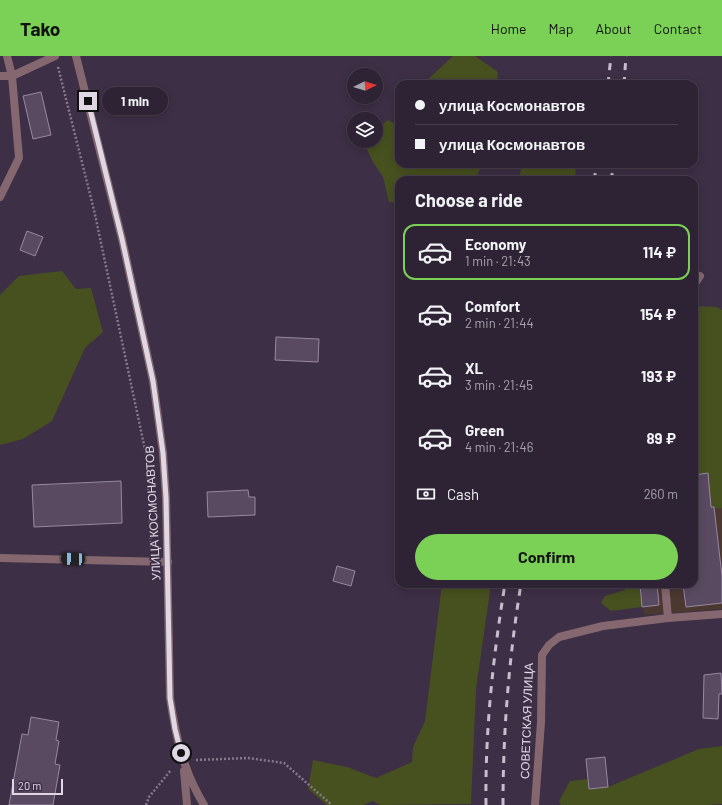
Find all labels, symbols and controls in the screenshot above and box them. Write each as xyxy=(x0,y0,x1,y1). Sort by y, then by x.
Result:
text: Tako xyxy=(20,17,60,40)
text: Home xyxy=(491,20,527,37)
text: Map xyxy=(549,20,573,37)
text: About xyxy=(595,20,632,37)
text: Contact xyxy=(654,20,702,37)
north arrow xyxy=(347,68,383,104)
map controls xyxy=(347,68,383,148)
callout: 1 min xyxy=(102,87,168,115)
route end xyxy=(79,92,97,110)
text: 1 min xyxy=(121,93,149,109)
text: улица Космонавтов xyxy=(439,96,585,114)
button: layers xyxy=(347,112,383,148)
text: улица Космонавтов xyxy=(439,135,585,153)
text: Choose a ride xyxy=(415,189,523,211)
icon: car xyxy=(417,234,453,270)
text: Economy xyxy=(465,235,526,253)
text: 114 ₽ xyxy=(643,243,676,261)
text: 1 min · 21:43 xyxy=(465,253,531,269)
icon: car xyxy=(417,296,453,332)
text: Comfort xyxy=(465,297,520,315)
text: 154 ₽ xyxy=(640,305,676,323)
text: 2 min · 21:44 xyxy=(465,315,534,331)
icon: car xyxy=(417,358,453,394)
text: XL xyxy=(465,359,483,377)
text: 193 ₽ xyxy=(641,367,676,385)
text: 3 min · 21:45 xyxy=(465,377,533,393)
icon: car xyxy=(417,420,453,456)
text: Green xyxy=(465,421,504,439)
text: 89 ₽ xyxy=(646,429,676,447)
text: 4 min · 21:46 xyxy=(465,439,533,455)
street label: УЛИЦА КОСМОНАВТОВ xyxy=(141,445,164,581)
icon: cash xyxy=(415,483,437,505)
text: Cash xyxy=(447,485,479,503)
text: 260 m xyxy=(644,486,678,502)
button: Confirm xyxy=(415,534,678,580)
car xyxy=(61,553,85,565)
street label: СОВЕТСКАЯ УЛИЦА xyxy=(517,663,536,779)
route start xyxy=(172,744,190,762)
scale bar xyxy=(12,777,63,796)
text: 20 m xyxy=(18,779,41,792)

